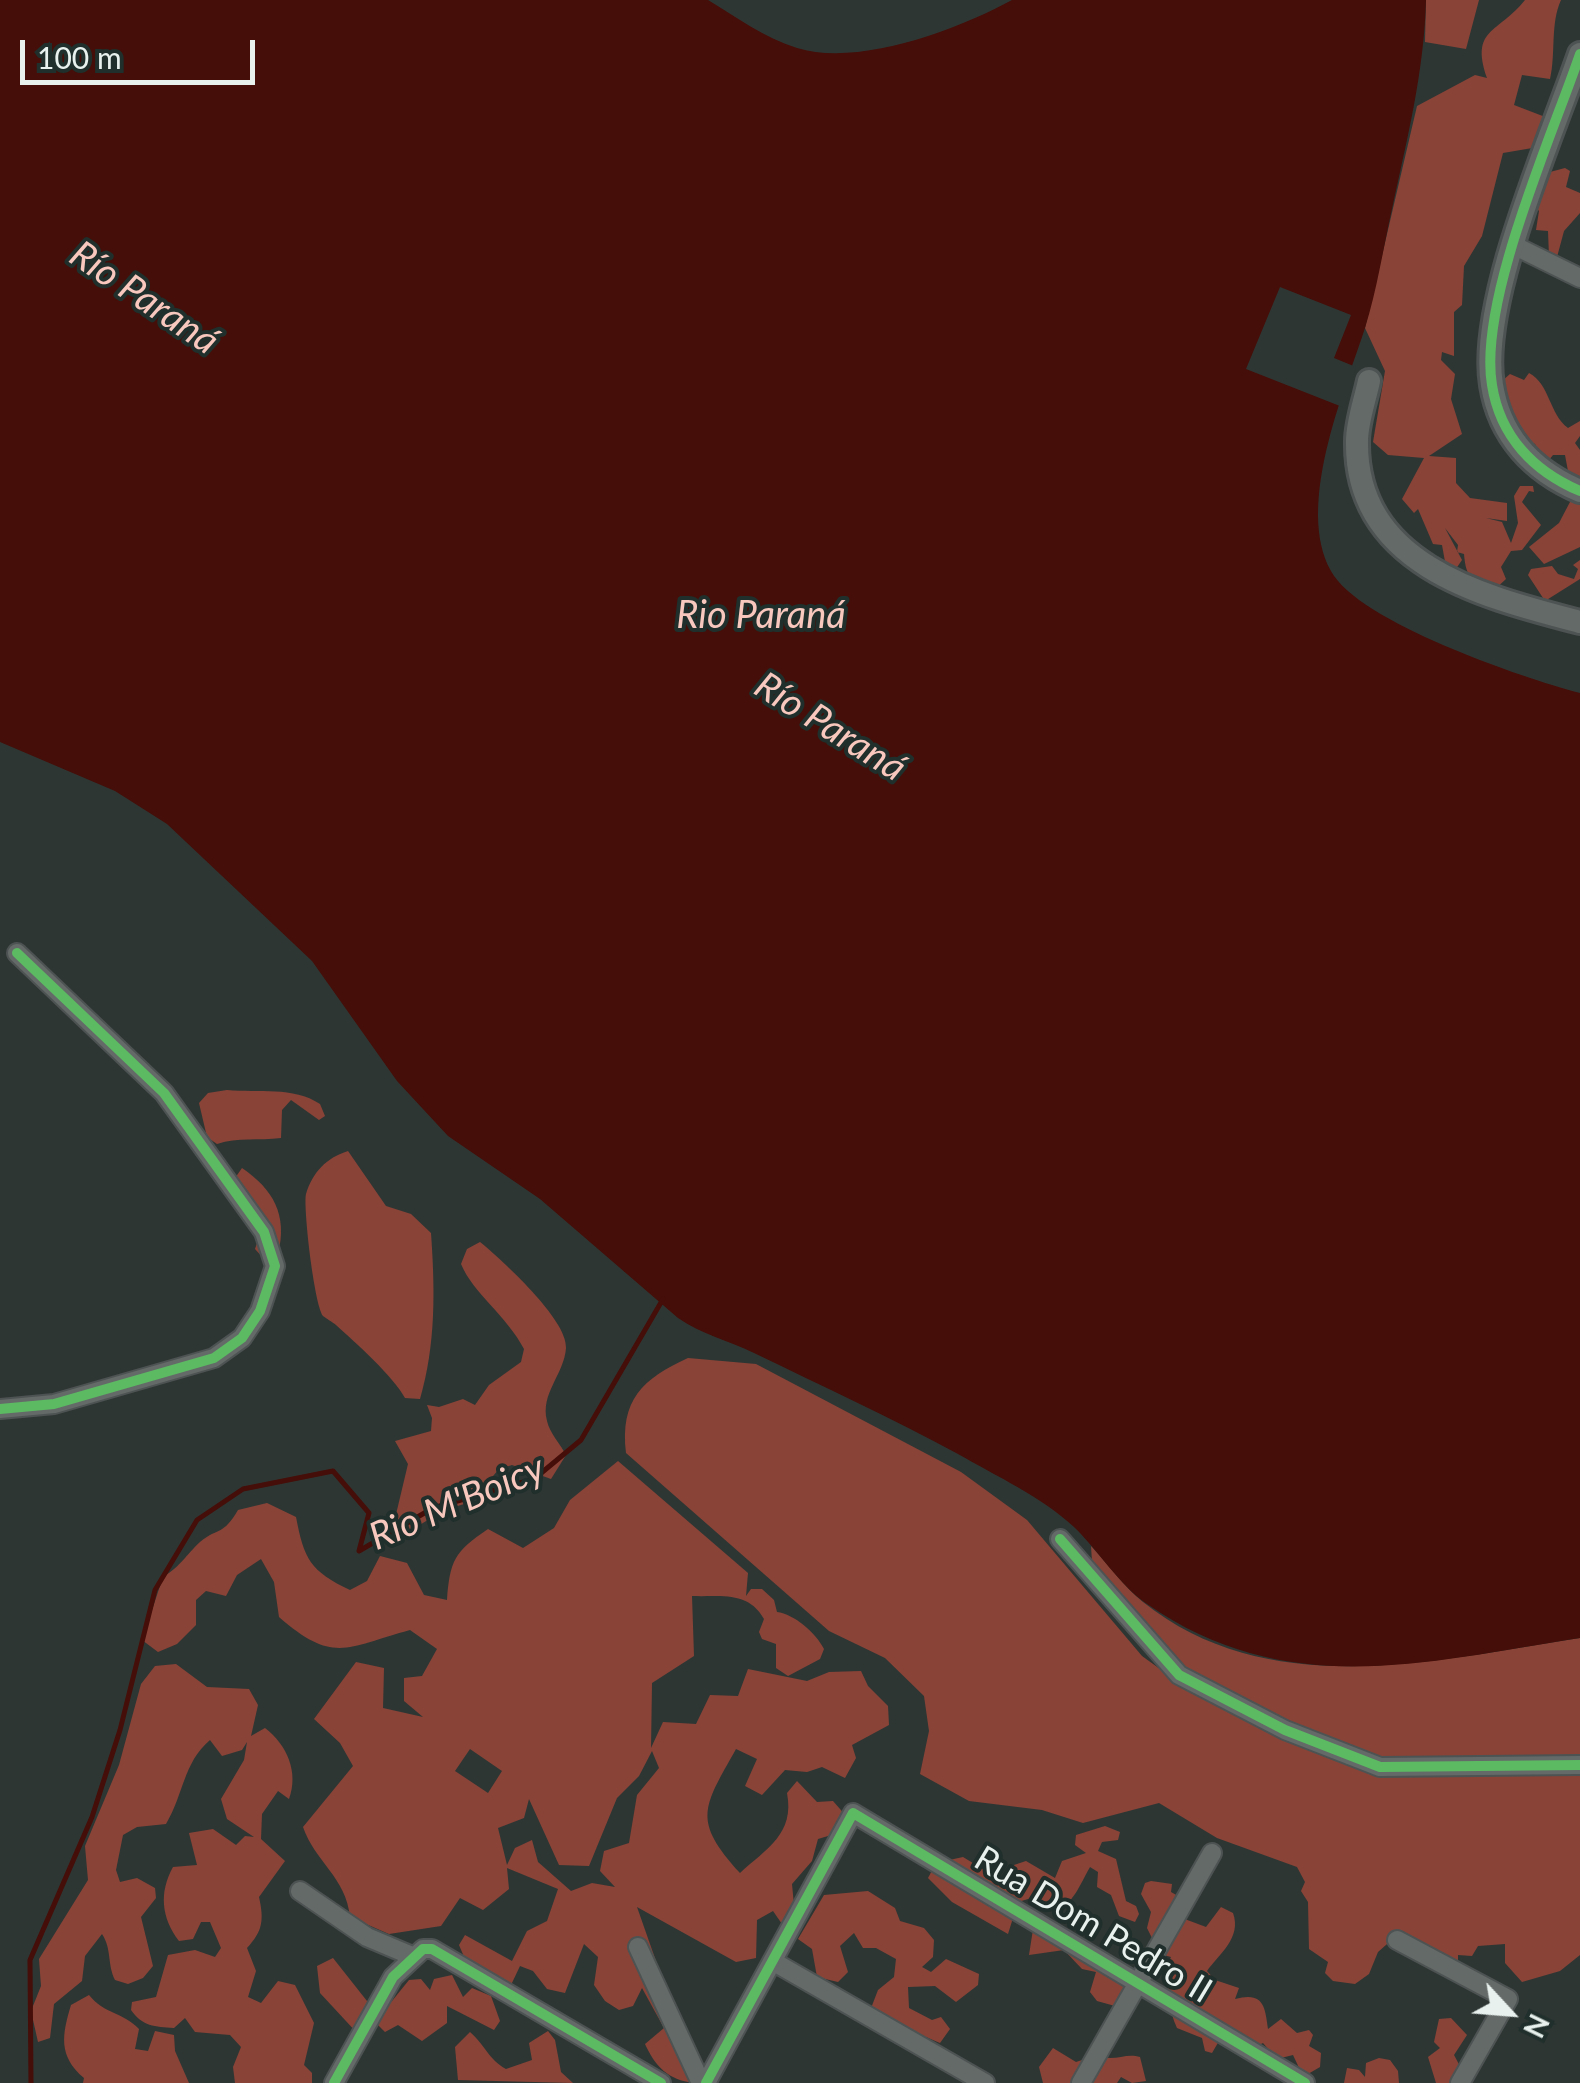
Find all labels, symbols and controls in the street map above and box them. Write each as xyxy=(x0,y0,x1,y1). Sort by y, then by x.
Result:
scale bar xyxy=(25,20,260,82)
text: 100 m xyxy=(37,39,122,75)
water label: Río Paraná xyxy=(61,232,227,364)
water label: Rio Paraná xyxy=(676,593,846,639)
water label: Río Paraná xyxy=(746,663,914,791)
water label: Rio M'Boicy xyxy=(363,1446,551,1560)
street label: Rua Dom Pedro II xyxy=(967,1838,1219,2012)
north arrow xyxy=(1460,1963,1560,2063)
text: N xyxy=(1517,2009,1557,2043)

